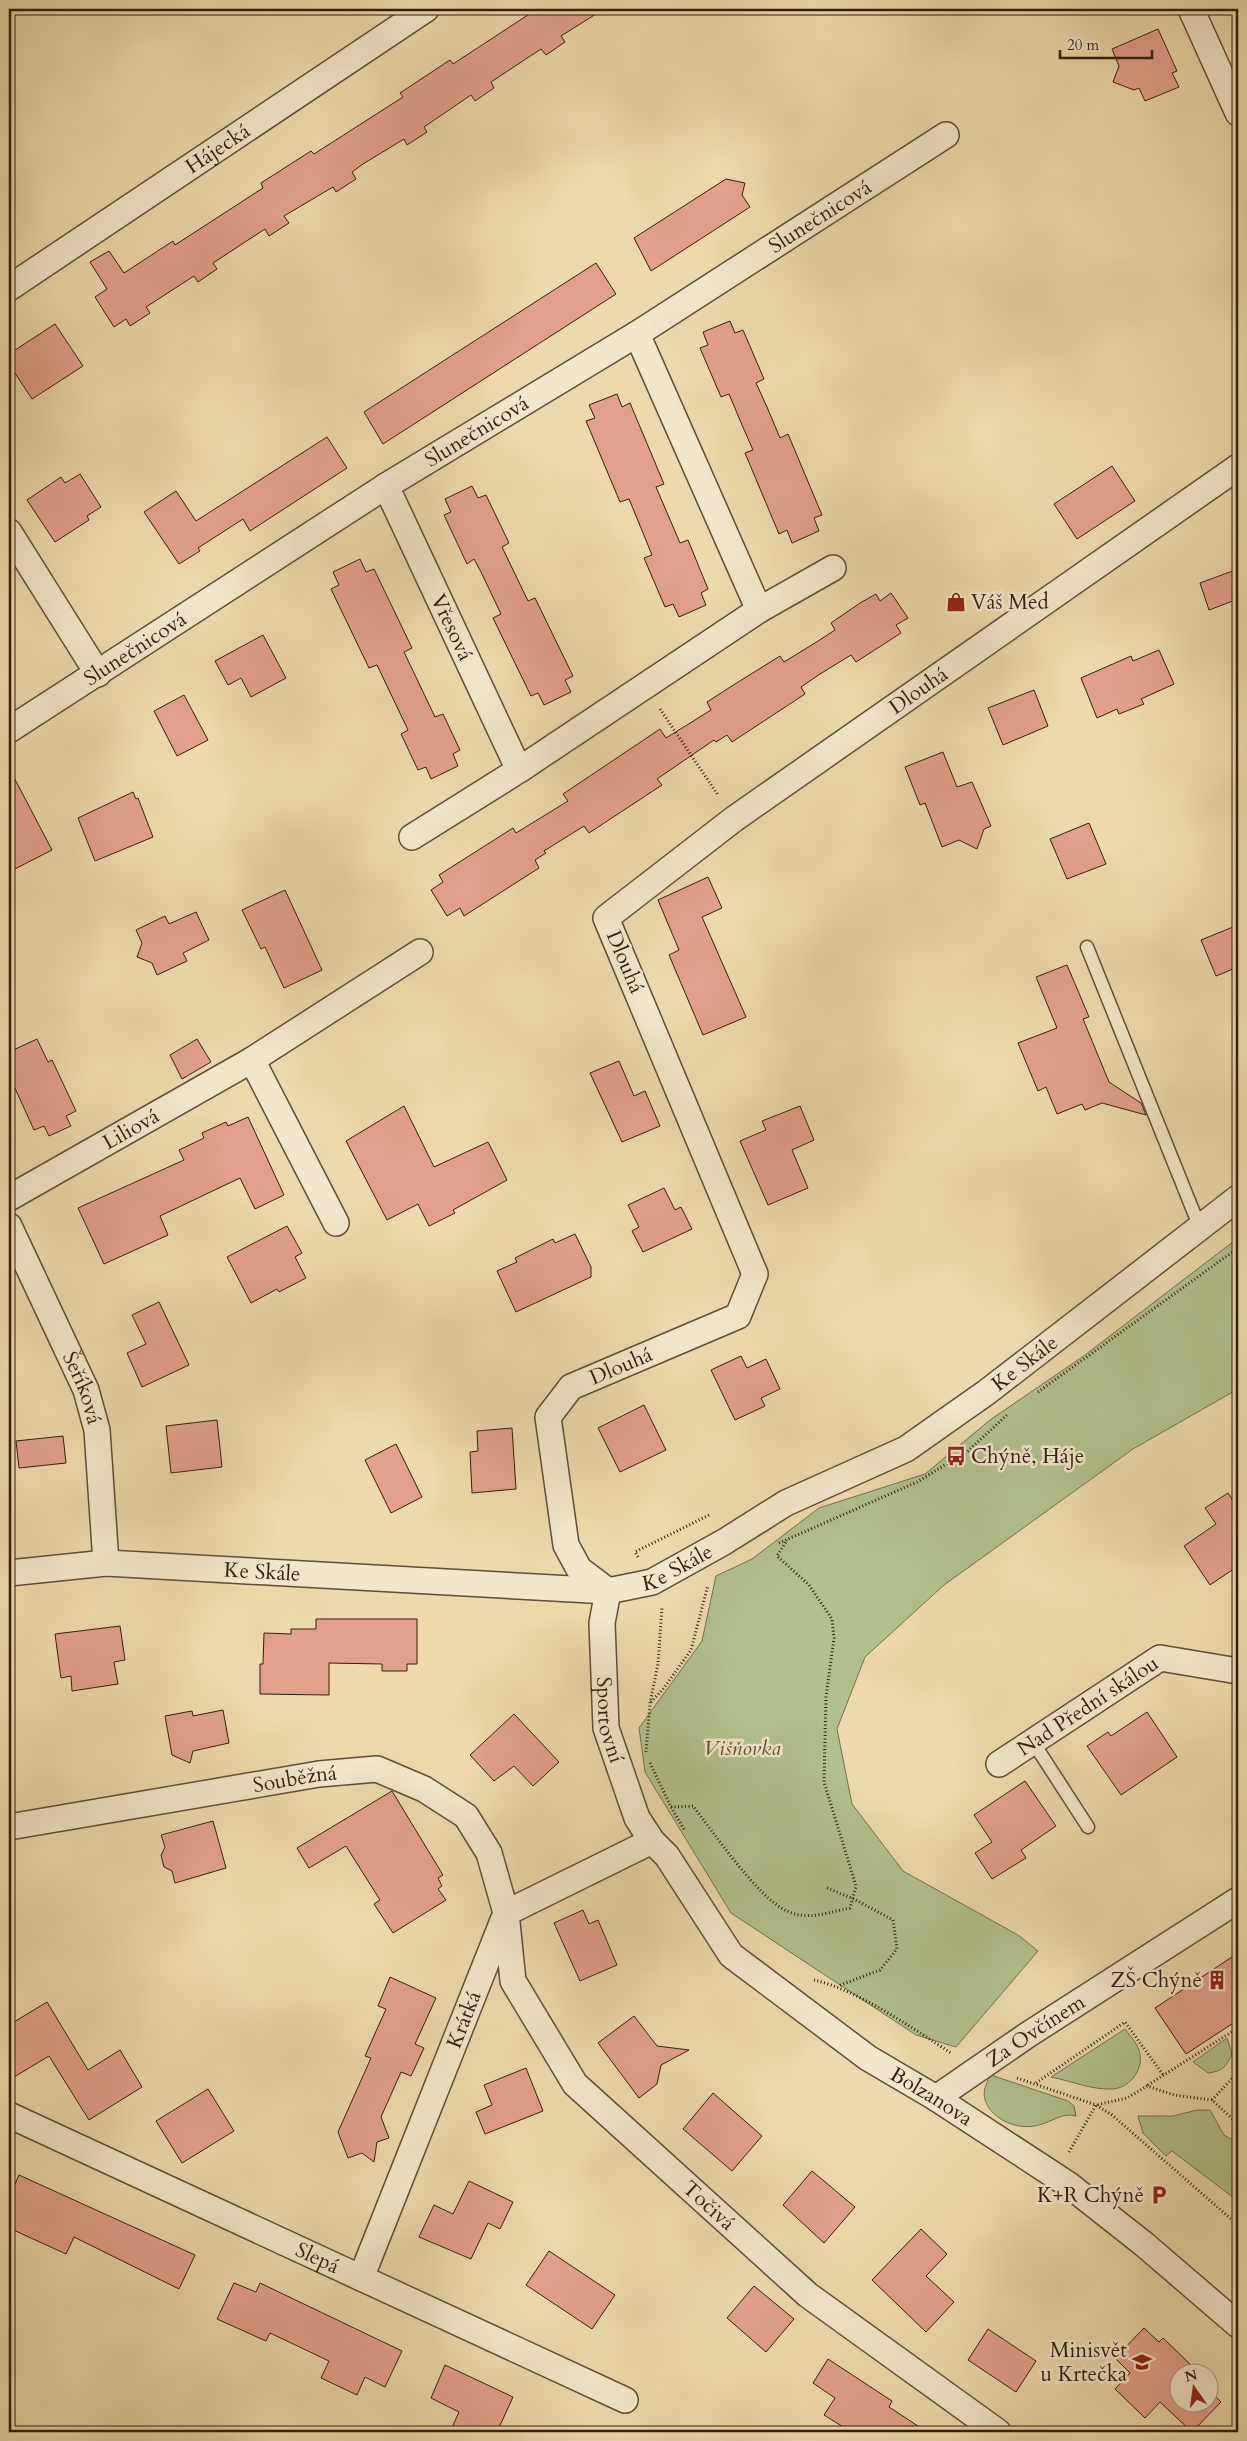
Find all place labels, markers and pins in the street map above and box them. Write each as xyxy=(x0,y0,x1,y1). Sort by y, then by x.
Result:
place label: Váš Med xyxy=(971,588,1049,617)
shop icon: Váš Med xyxy=(945,591,967,613)
place label: Chýně, Háje xyxy=(971,1442,1084,1471)
bus stop icon: Chýně, Háje xyxy=(945,1445,967,1467)
place label: ZŠ Chýně xyxy=(1111,1965,1202,1995)
building icon: ZŠ Chýně xyxy=(1206,1969,1228,1991)
place label: K+R Chýně xyxy=(1037,2181,1144,2210)
parking icon: K+R Chýně xyxy=(1148,2184,1170,2206)
place label: Minisvět u Krtečka xyxy=(1040,2336,1127,2389)
school or university icon: Minisvět u Krtečka xyxy=(1131,2351,1153,2373)

